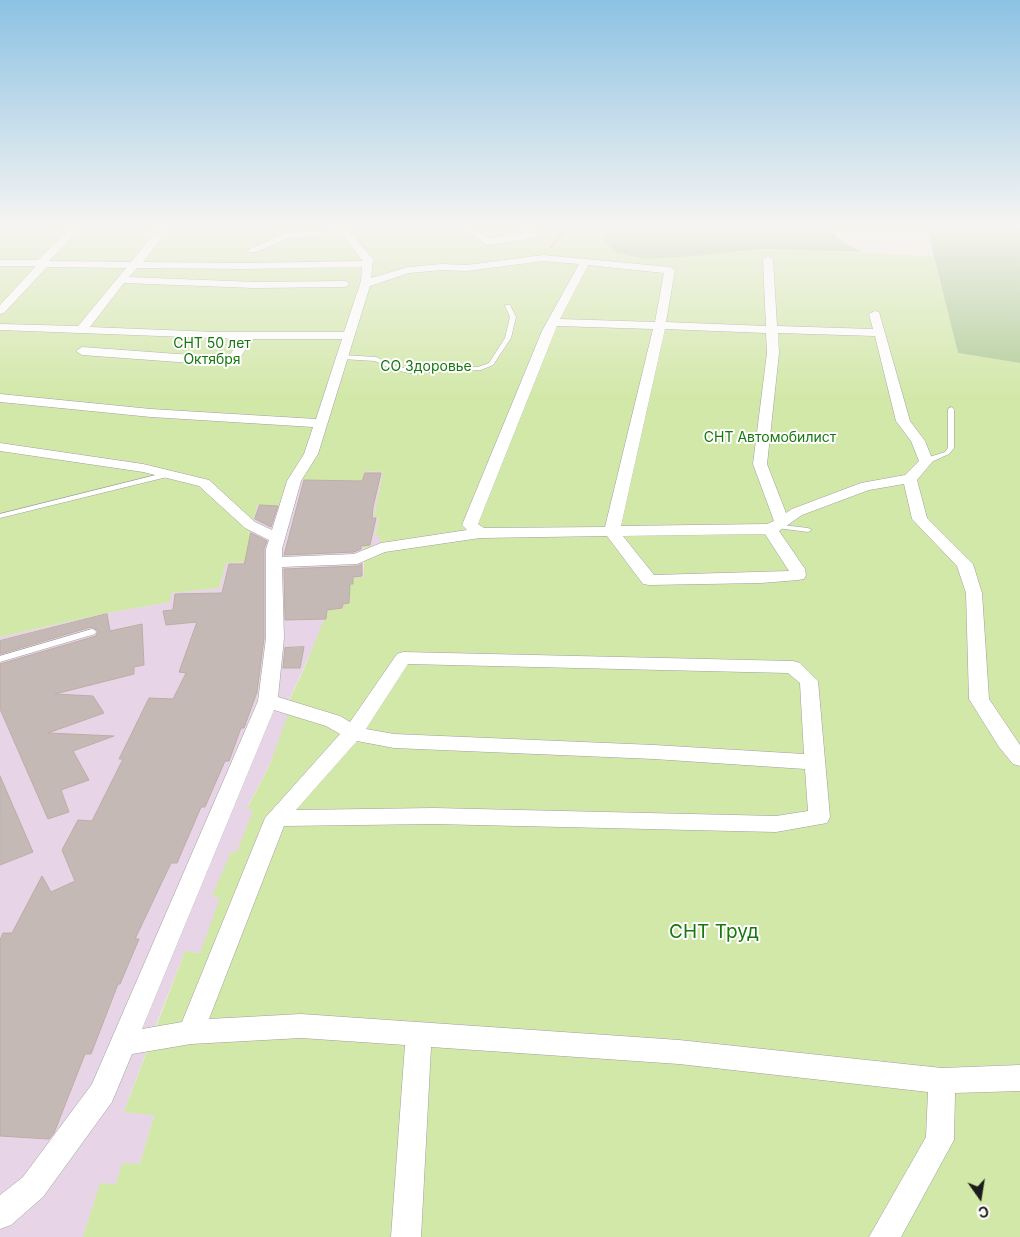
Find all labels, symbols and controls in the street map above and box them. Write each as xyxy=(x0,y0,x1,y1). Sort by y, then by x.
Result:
park label: СНТ 50 лет Октября xyxy=(173,336,251,368)
park label: СО Здоровье xyxy=(380,359,472,375)
park label: СНТ Автомобилист xyxy=(704,430,836,446)
park label: СНТ Труд xyxy=(669,921,759,943)
north arrow xyxy=(955,1172,1005,1222)
text: С xyxy=(977,1203,990,1222)

